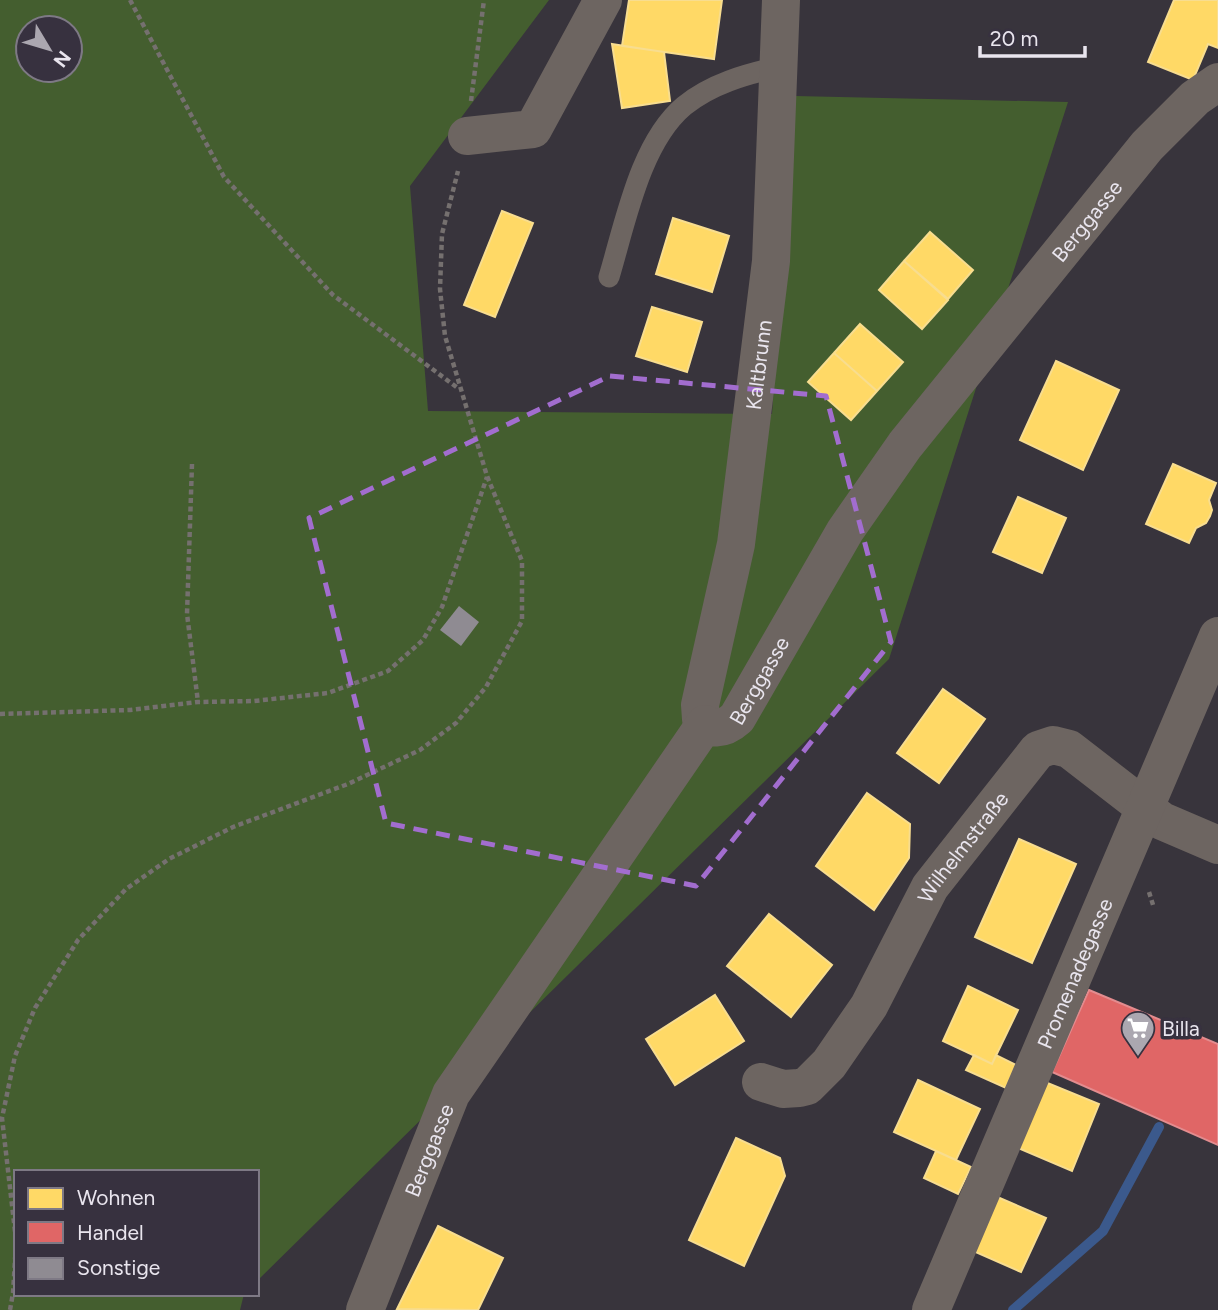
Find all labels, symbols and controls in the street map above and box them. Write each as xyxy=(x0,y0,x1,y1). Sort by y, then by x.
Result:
north arrow xyxy=(14,14,84,84)
scale bar xyxy=(980,14,1085,58)
text: 20 m xyxy=(990,26,1038,51)
text: N xyxy=(48,46,76,72)
street label: Berggasse xyxy=(1046,175,1127,267)
street label: Kaltbrunn xyxy=(740,318,776,411)
street label: Berggasse xyxy=(723,632,794,729)
street label: Wilhelmstraße xyxy=(912,786,1013,907)
street label: Promenadegasse xyxy=(1031,894,1117,1052)
supermarket icon: Billa xyxy=(1119,1009,1157,1058)
place label: Billa xyxy=(1162,1016,1200,1041)
street label: Berggasse xyxy=(399,1100,458,1200)
legend xyxy=(14,1170,259,1296)
text: Wohnen xyxy=(77,1185,155,1210)
text: Handel xyxy=(77,1220,144,1245)
text: Sonstige xyxy=(77,1255,160,1280)

